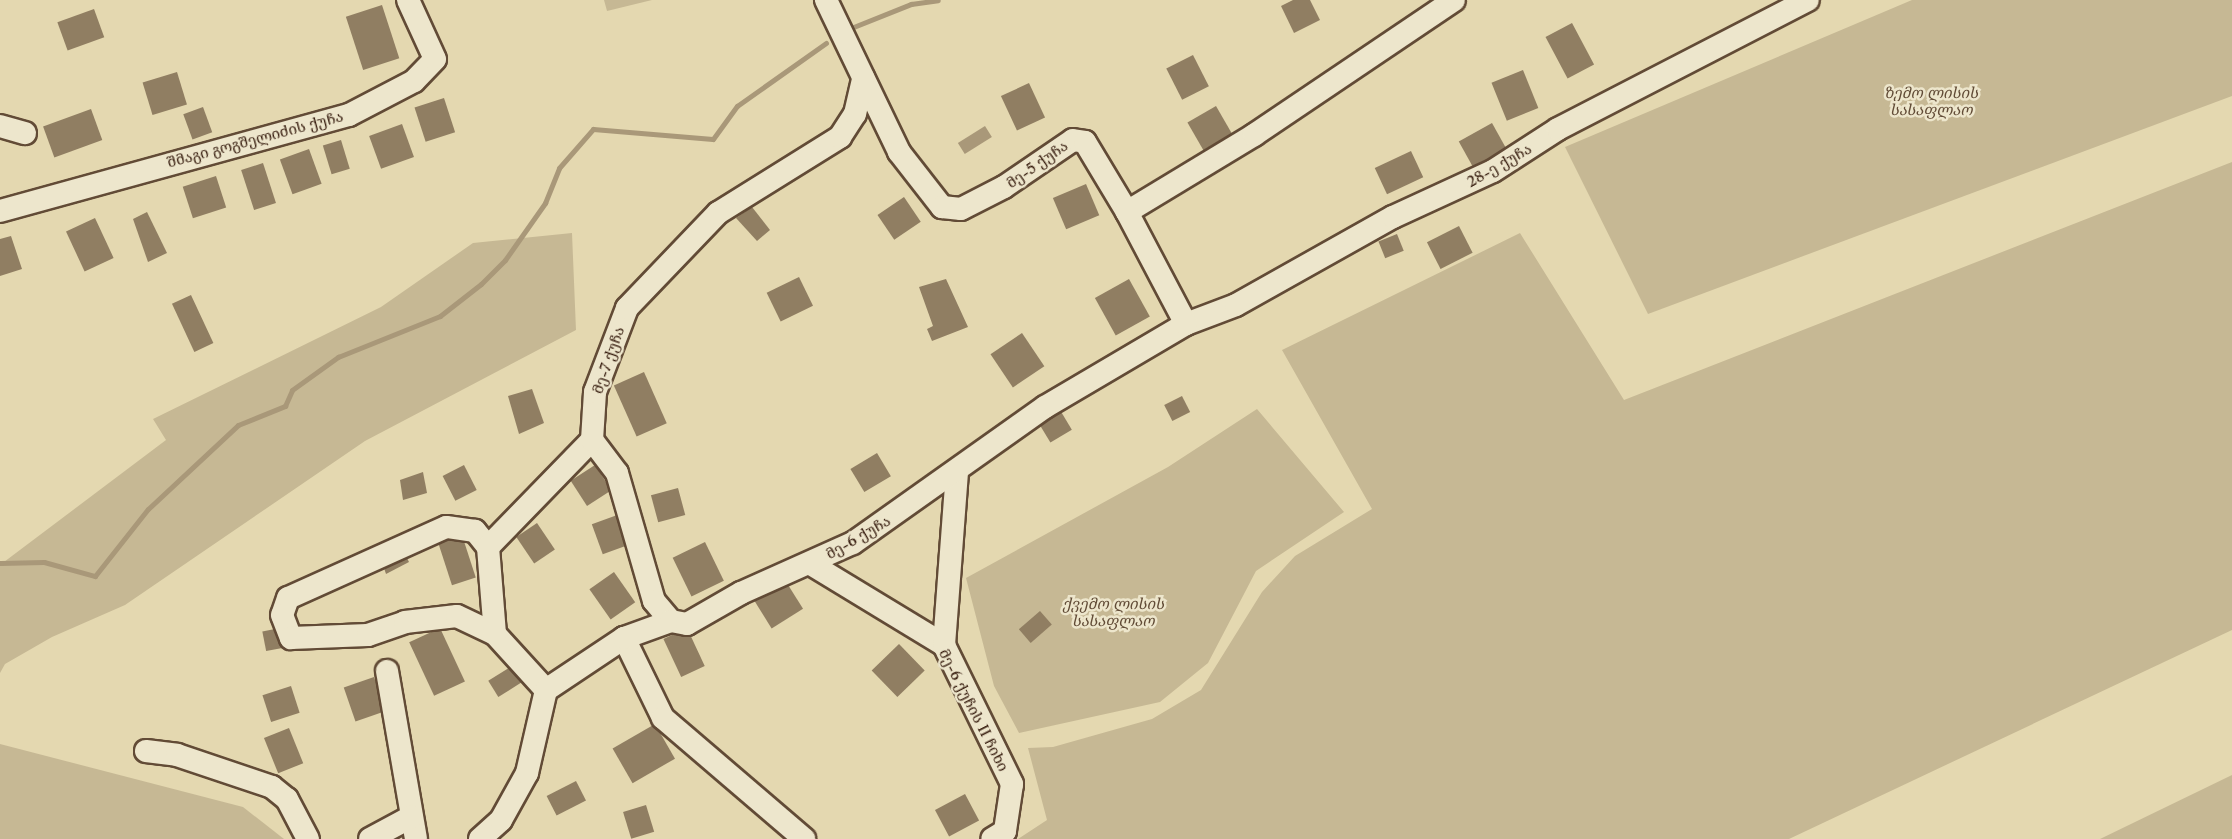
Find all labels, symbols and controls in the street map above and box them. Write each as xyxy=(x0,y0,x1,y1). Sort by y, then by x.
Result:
park label: ზემო ლისის სასაფლაო xyxy=(1884,83,1978,118)
street label: შმაგი გოგშელიძის ქუჩა xyxy=(165,107,345,171)
street label: მე-5 ქუჩა xyxy=(1003,136,1071,192)
street label: 28-ე ქუჩა xyxy=(1463,139,1535,191)
street label: მე-7 ქუჩა xyxy=(588,324,628,396)
street label: მე-6 ქუჩა xyxy=(823,511,893,563)
park label: ქვემო ლისის სასაფლაო xyxy=(1062,594,1164,629)
street label: მე-6 ქუჩის II ჩიხი xyxy=(935,646,1013,774)

